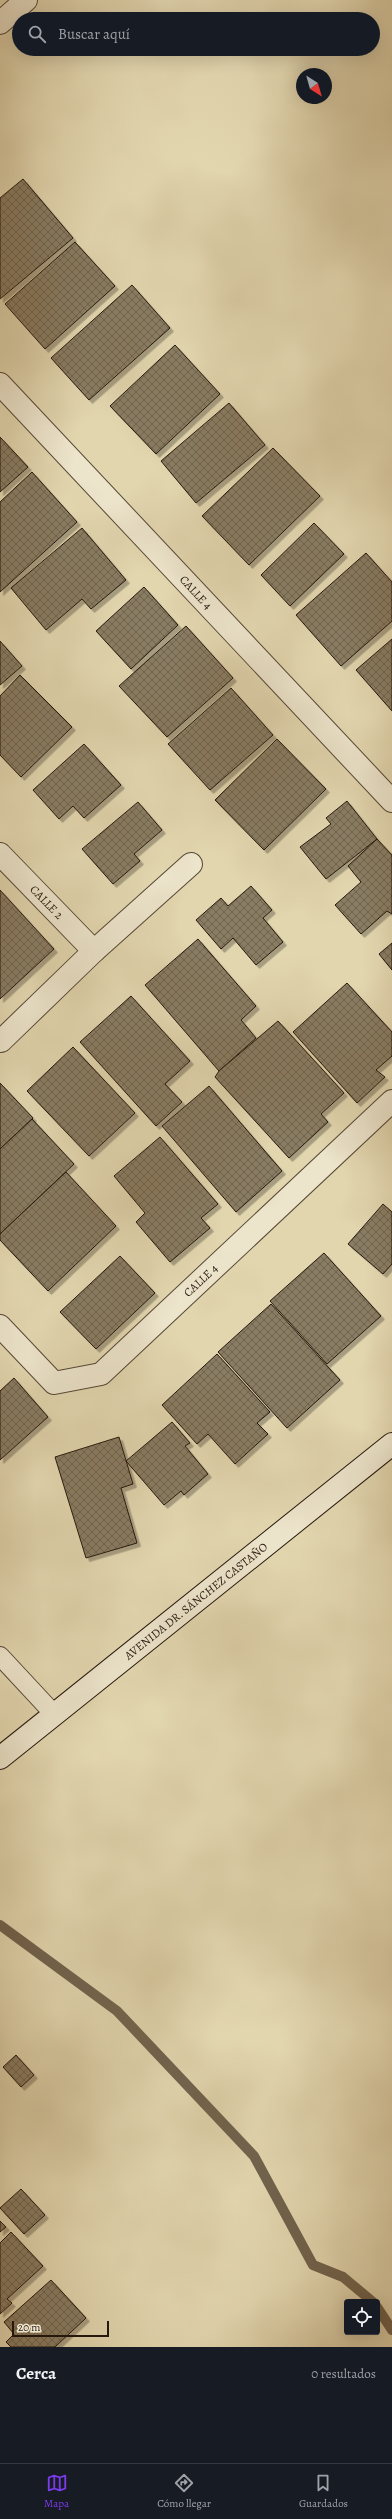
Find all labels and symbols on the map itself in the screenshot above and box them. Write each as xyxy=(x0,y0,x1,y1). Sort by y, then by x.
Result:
north arrow xyxy=(296,68,332,104)
street label: CALLE 4 xyxy=(176,572,216,613)
street label: CALLE 2 xyxy=(26,882,67,923)
street label: CALLE 4 xyxy=(180,1260,222,1300)
street label: AVENIDA DR. SÁNCHEZ CASTAÑO xyxy=(120,1539,271,1664)
scale bar xyxy=(12,2319,109,2338)

